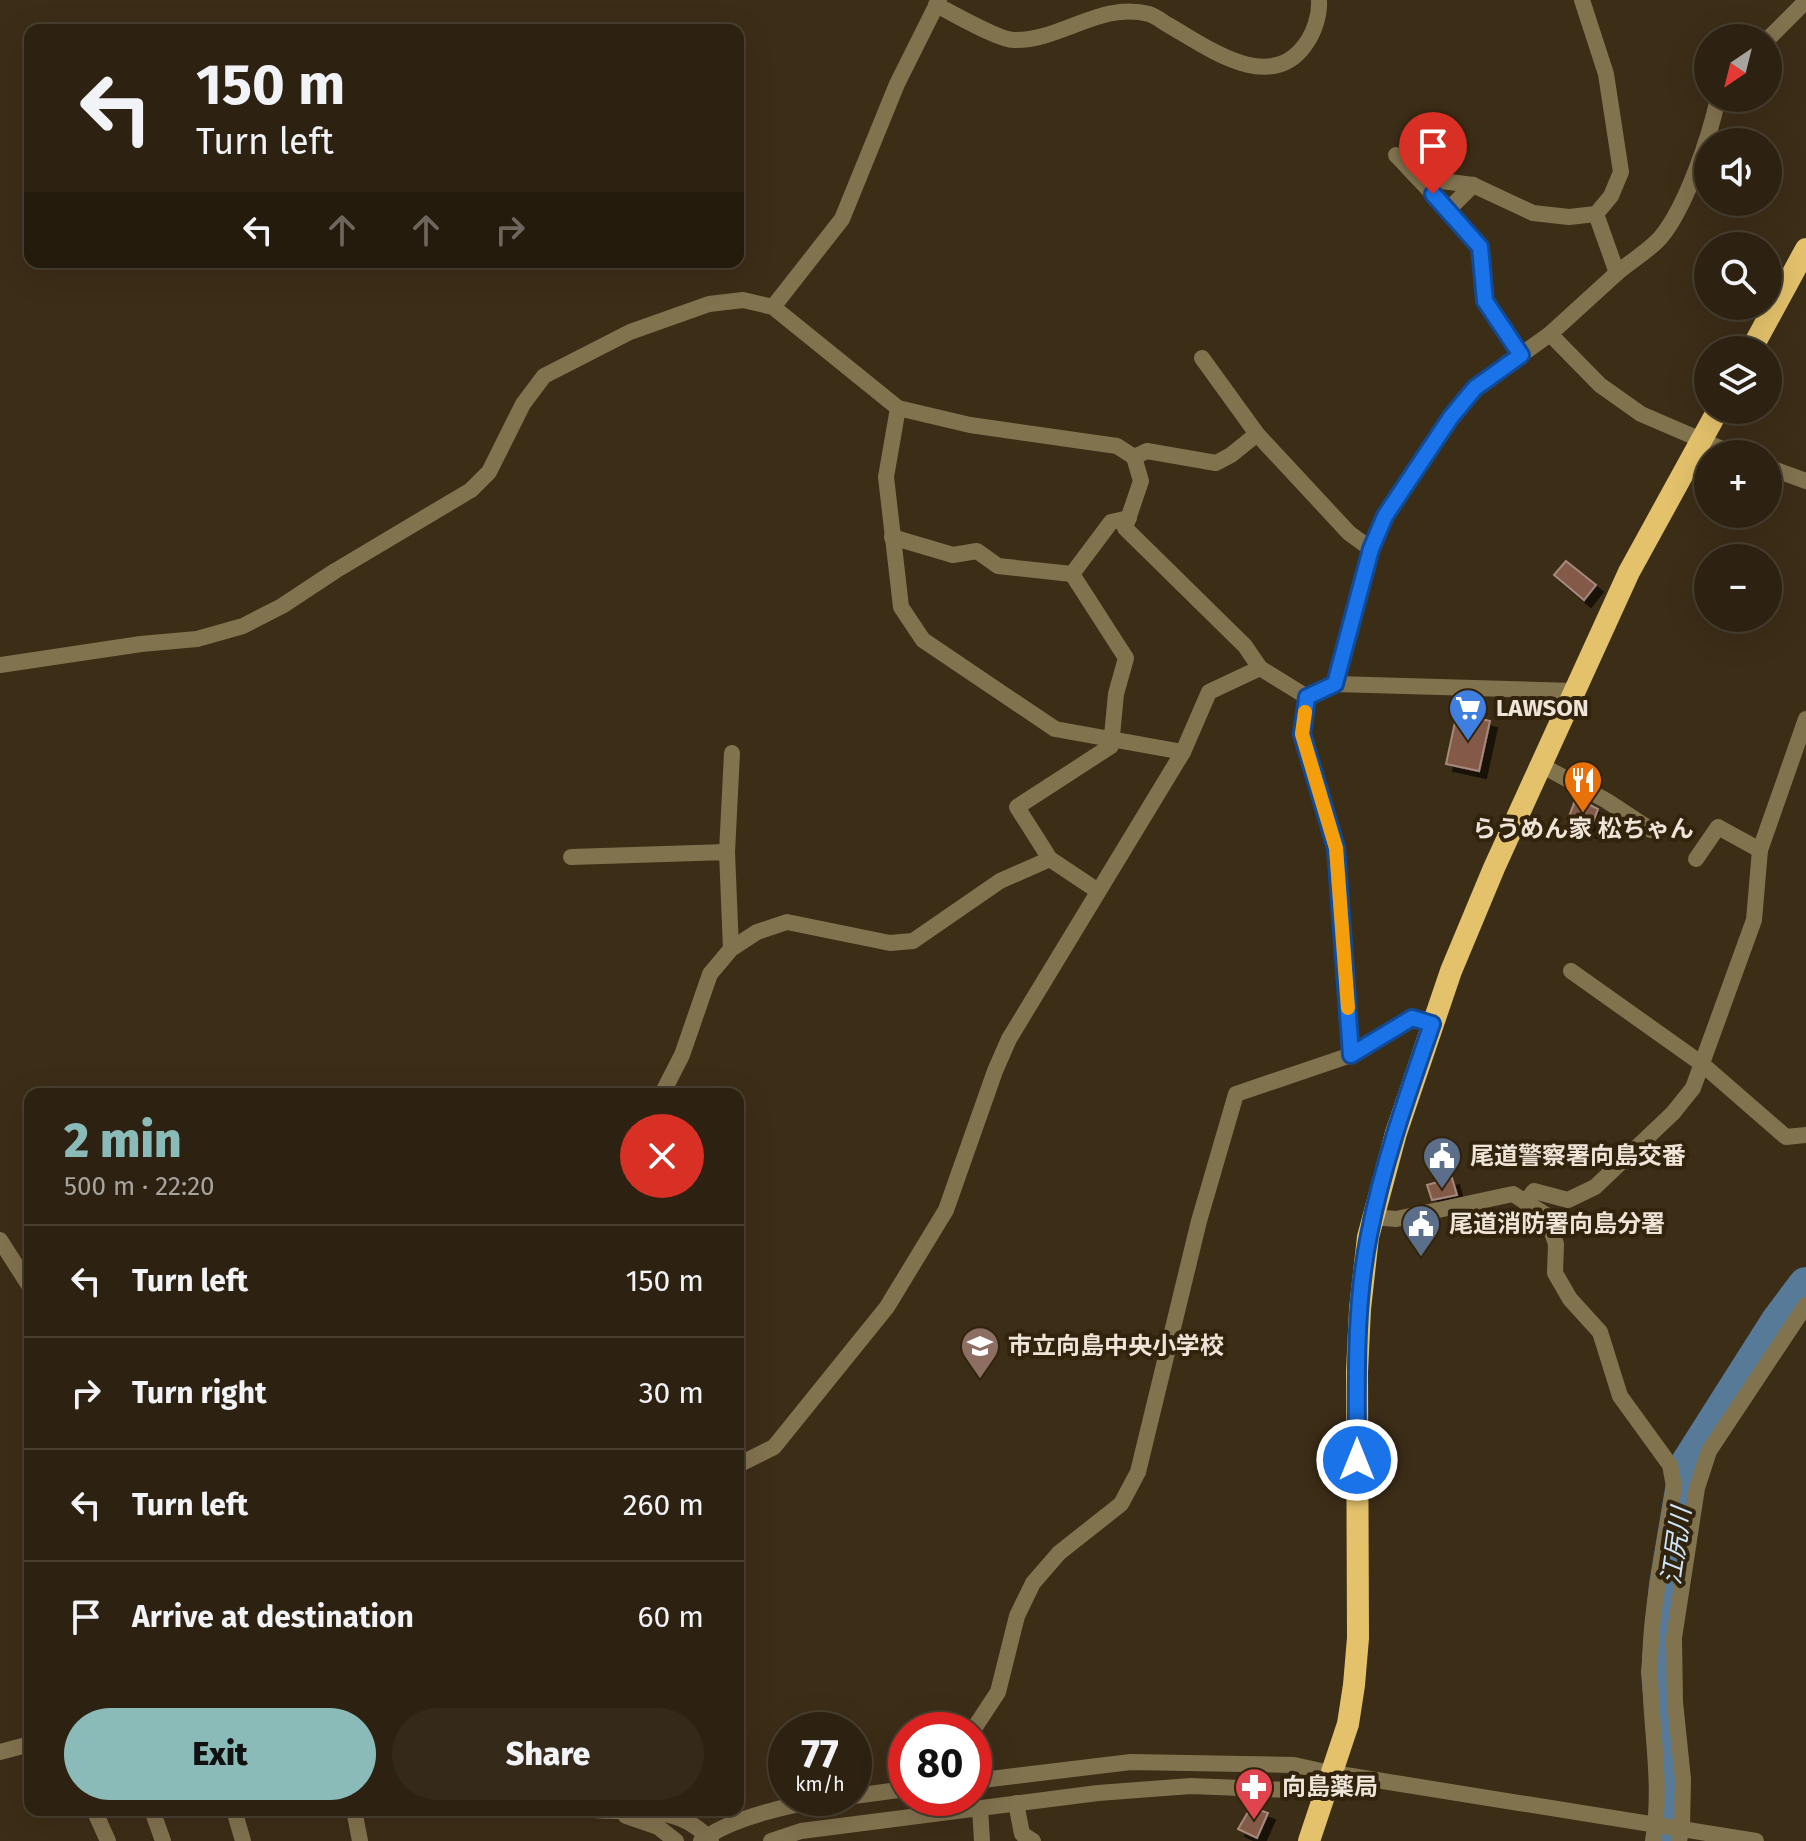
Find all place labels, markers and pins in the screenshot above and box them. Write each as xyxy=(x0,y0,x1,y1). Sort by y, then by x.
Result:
pin xyxy=(1399,112,1467,194)
supermarket icon: LAWSON xyxy=(1447,687,1489,742)
place label: LAWSON xyxy=(1496,694,1589,722)
restaurant icon: らうめん家 松ちゃん xyxy=(1562,759,1604,814)
place label: らうめん家 松ちゃん xyxy=(1472,815,1694,843)
public building icon: 尾道警察署向島交番 xyxy=(1421,1135,1463,1190)
place label: 尾道警察署向島交番 xyxy=(1470,1142,1686,1170)
public building icon: 尾道消防署向島分署 xyxy=(1400,1203,1442,1258)
place label: 尾道消防署向島分署 xyxy=(1449,1210,1665,1238)
school or university icon: 市立向島中央小学校 xyxy=(959,1325,1001,1380)
place label: 市立向島中央小学校 xyxy=(1008,1332,1224,1360)
pharmacy icon: 向島薬局 xyxy=(1233,1766,1275,1821)
place label: 向島薬局 xyxy=(1282,1773,1378,1801)

